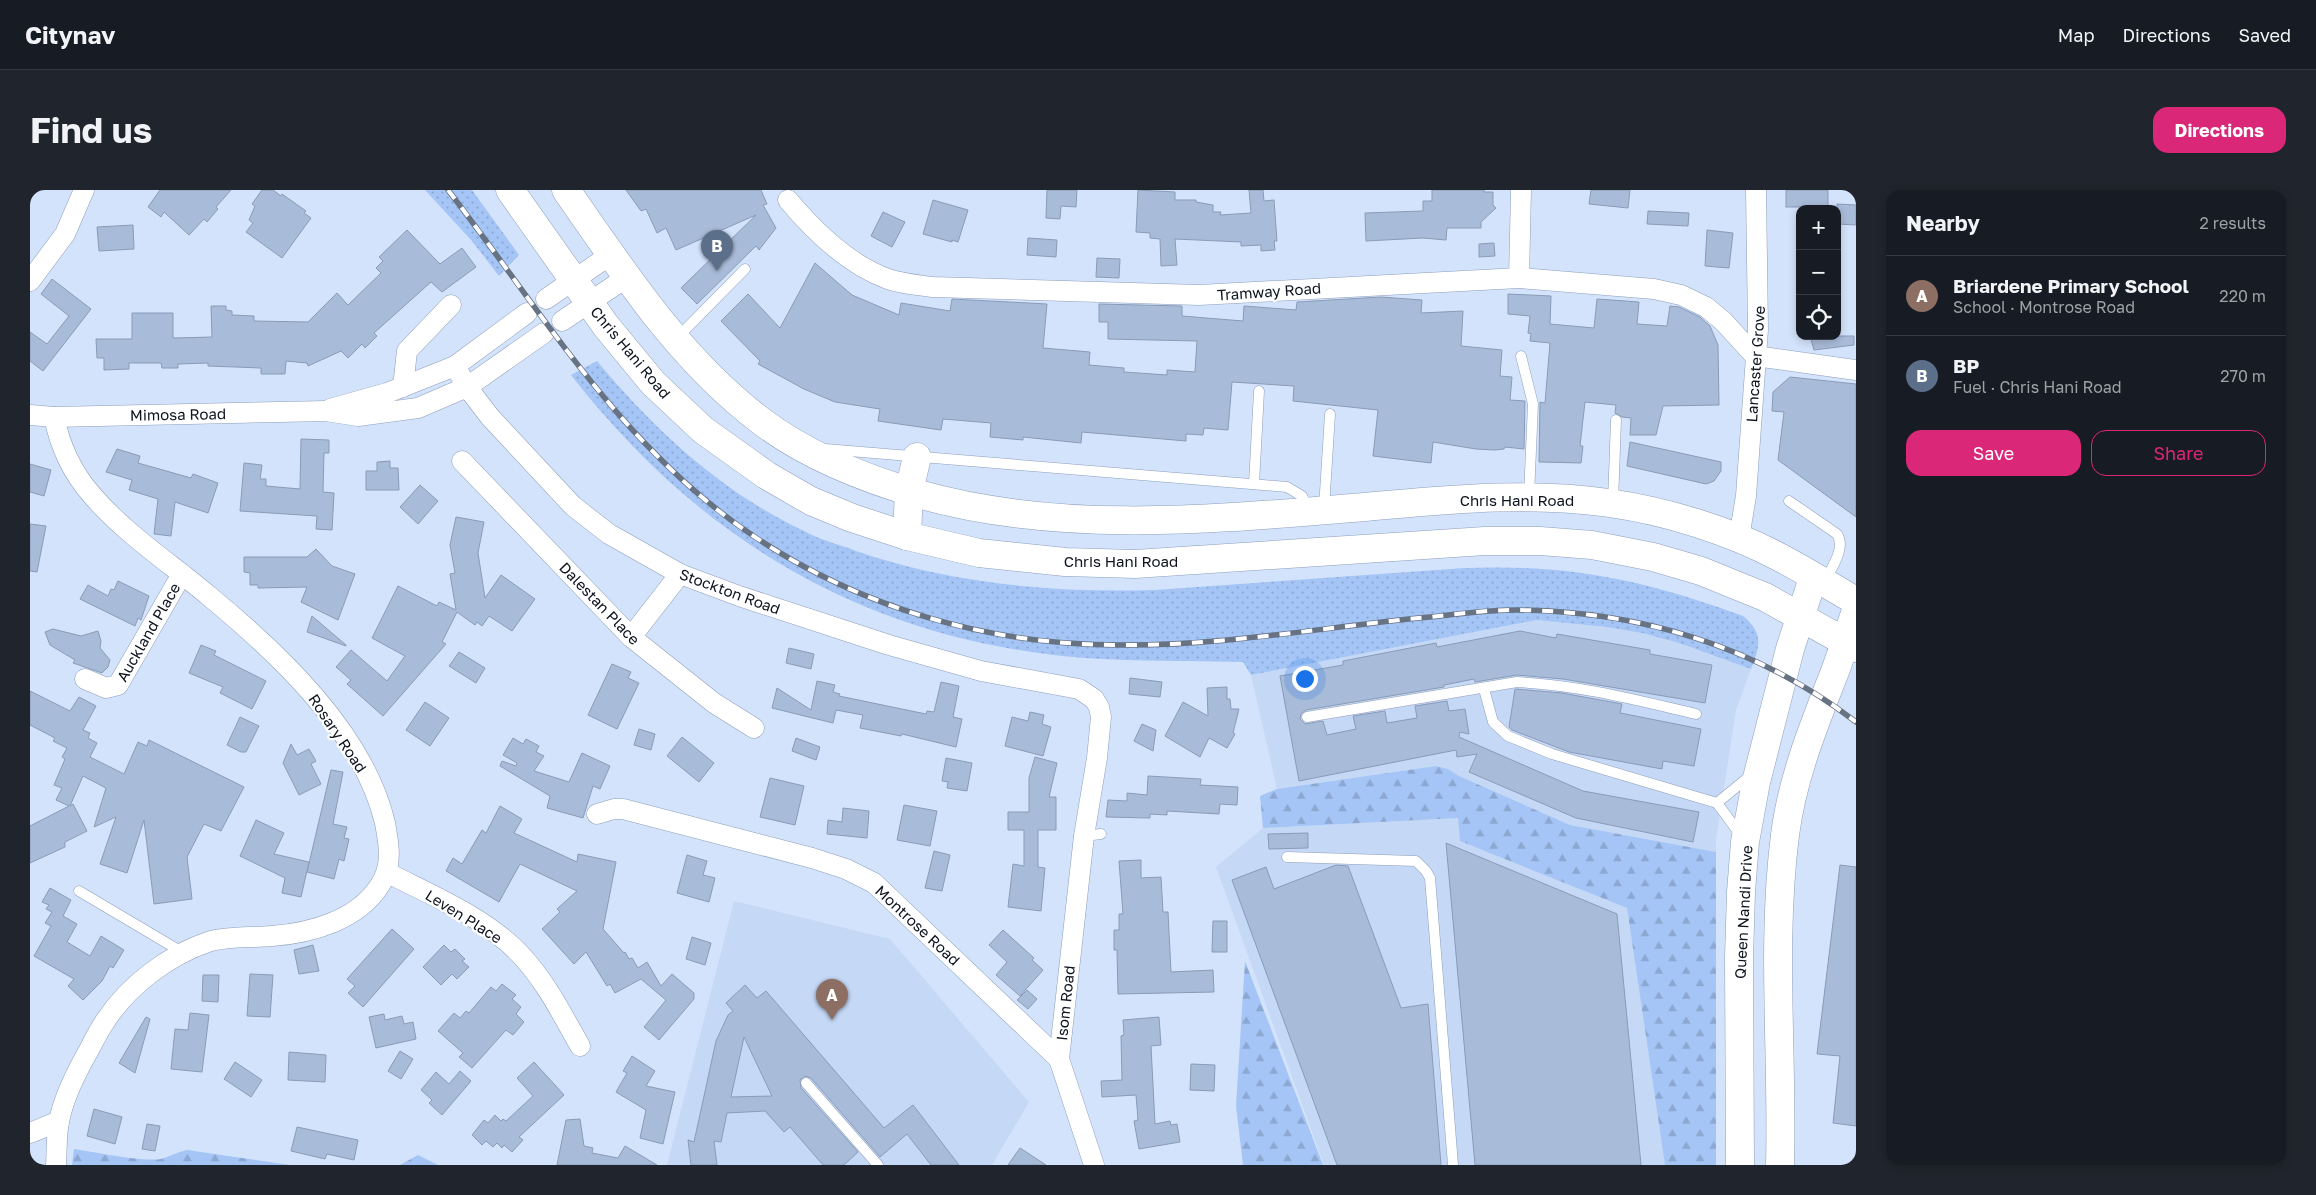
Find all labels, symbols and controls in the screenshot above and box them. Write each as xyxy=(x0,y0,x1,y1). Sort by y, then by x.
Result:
text: Citynav xyxy=(25,20,115,49)
text: Map xyxy=(2058,24,2094,46)
text: Directions xyxy=(2122,24,2210,46)
text: Saved xyxy=(2238,24,2291,46)
button: Directions xyxy=(2153,107,2286,153)
text: Find us xyxy=(30,109,152,151)
map controls xyxy=(1796,205,1841,340)
button: + xyxy=(1796,205,1841,250)
text: Nearby xyxy=(1906,210,1980,236)
text: 2 results xyxy=(2200,213,2266,233)
pin: B xyxy=(701,230,733,271)
button: − xyxy=(1796,250,1841,295)
text: Briardene Primary School xyxy=(1953,274,2189,297)
street label: Tramway Road xyxy=(1216,278,1322,304)
text: A xyxy=(1916,286,1928,306)
text: 220 m xyxy=(2219,286,2266,306)
button: locate xyxy=(1796,295,1841,340)
text: School · Montrose Road xyxy=(1953,297,2135,317)
street label: Chris Hani Road xyxy=(587,302,675,402)
street label: Lancaster Grove xyxy=(1742,305,1768,423)
text: BP xyxy=(1953,354,1979,377)
text: B xyxy=(1916,366,1928,386)
text: 270 m xyxy=(2220,366,2266,386)
text: Fuel · Chris Hani Road xyxy=(1953,377,2122,397)
street label: Mimosa Road xyxy=(130,404,226,424)
button: Save xyxy=(1906,430,2081,476)
button: Share xyxy=(2091,430,2266,476)
street label: Chris Hani Road xyxy=(1460,491,1574,509)
street label: Chris Hani Road xyxy=(1064,552,1178,570)
street label: Dalestan Place xyxy=(556,558,644,648)
street label: Stockton Road xyxy=(677,564,783,618)
street label: Auckland Place xyxy=(112,579,184,685)
your location xyxy=(1292,666,1318,692)
street label: Rosary Road xyxy=(305,690,371,776)
street label: Queen Nandi Drive xyxy=(1731,844,1756,979)
street label: Montrose Road xyxy=(872,881,964,969)
street label: Leven Place xyxy=(423,885,506,947)
street label: Isom Road xyxy=(1052,965,1078,1041)
pin: A xyxy=(816,979,848,1020)

